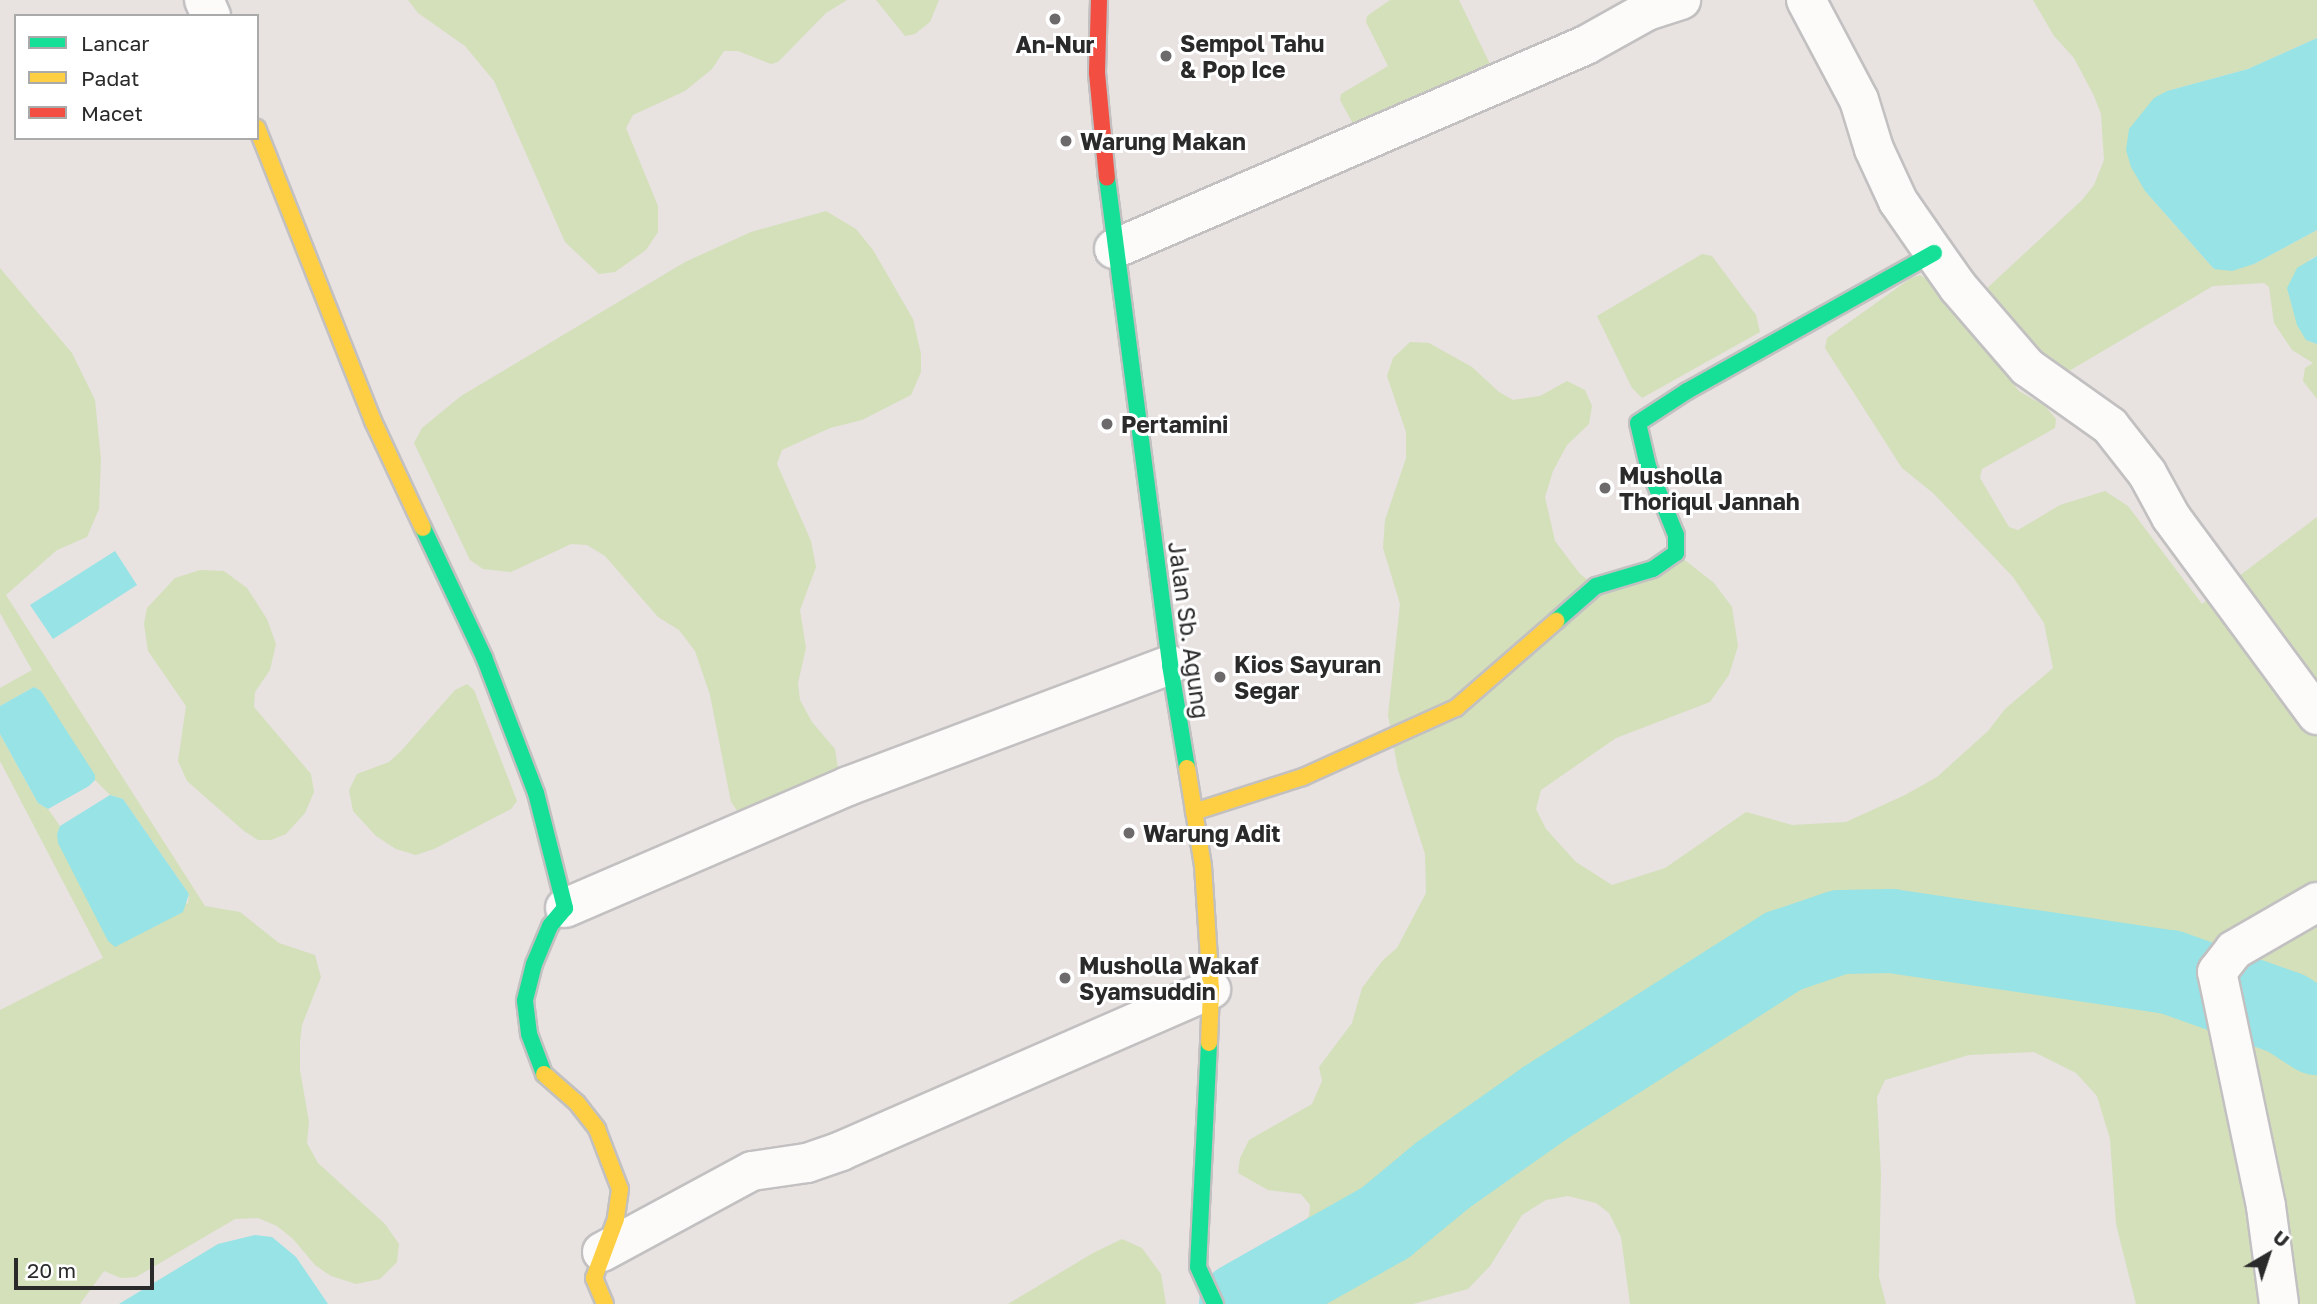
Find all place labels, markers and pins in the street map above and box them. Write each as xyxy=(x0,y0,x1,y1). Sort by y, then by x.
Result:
marker: An-Nur xyxy=(1047,11,1063,27)
place label: Sempol Tahu & Pop Ice xyxy=(1180,29,1325,83)
place label: An-Nur xyxy=(1015,30,1095,58)
marker: Sempol Tahu & Pop Ice xyxy=(1158,48,1174,64)
place label: Warung Makan xyxy=(1080,127,1246,155)
marker: Warung Makan xyxy=(1058,133,1074,149)
place label: Pertamini xyxy=(1121,410,1228,438)
marker: Pertamini xyxy=(1099,416,1115,432)
place label: Musholla Thoriqul Jannah xyxy=(1619,461,1800,515)
marker: Musholla Thoriqul Jannah xyxy=(1597,480,1613,496)
place label: Kios Sayuran Segar xyxy=(1234,650,1381,704)
marker: Kios Sayuran Segar xyxy=(1212,669,1228,685)
place label: Warung Adit xyxy=(1143,819,1280,847)
marker: Warung Adit xyxy=(1121,825,1137,841)
place label: Musholla Wakaf Syamsuddin xyxy=(1079,951,1258,1005)
marker: Musholla Wakaf Syamsuddin xyxy=(1057,970,1073,986)

